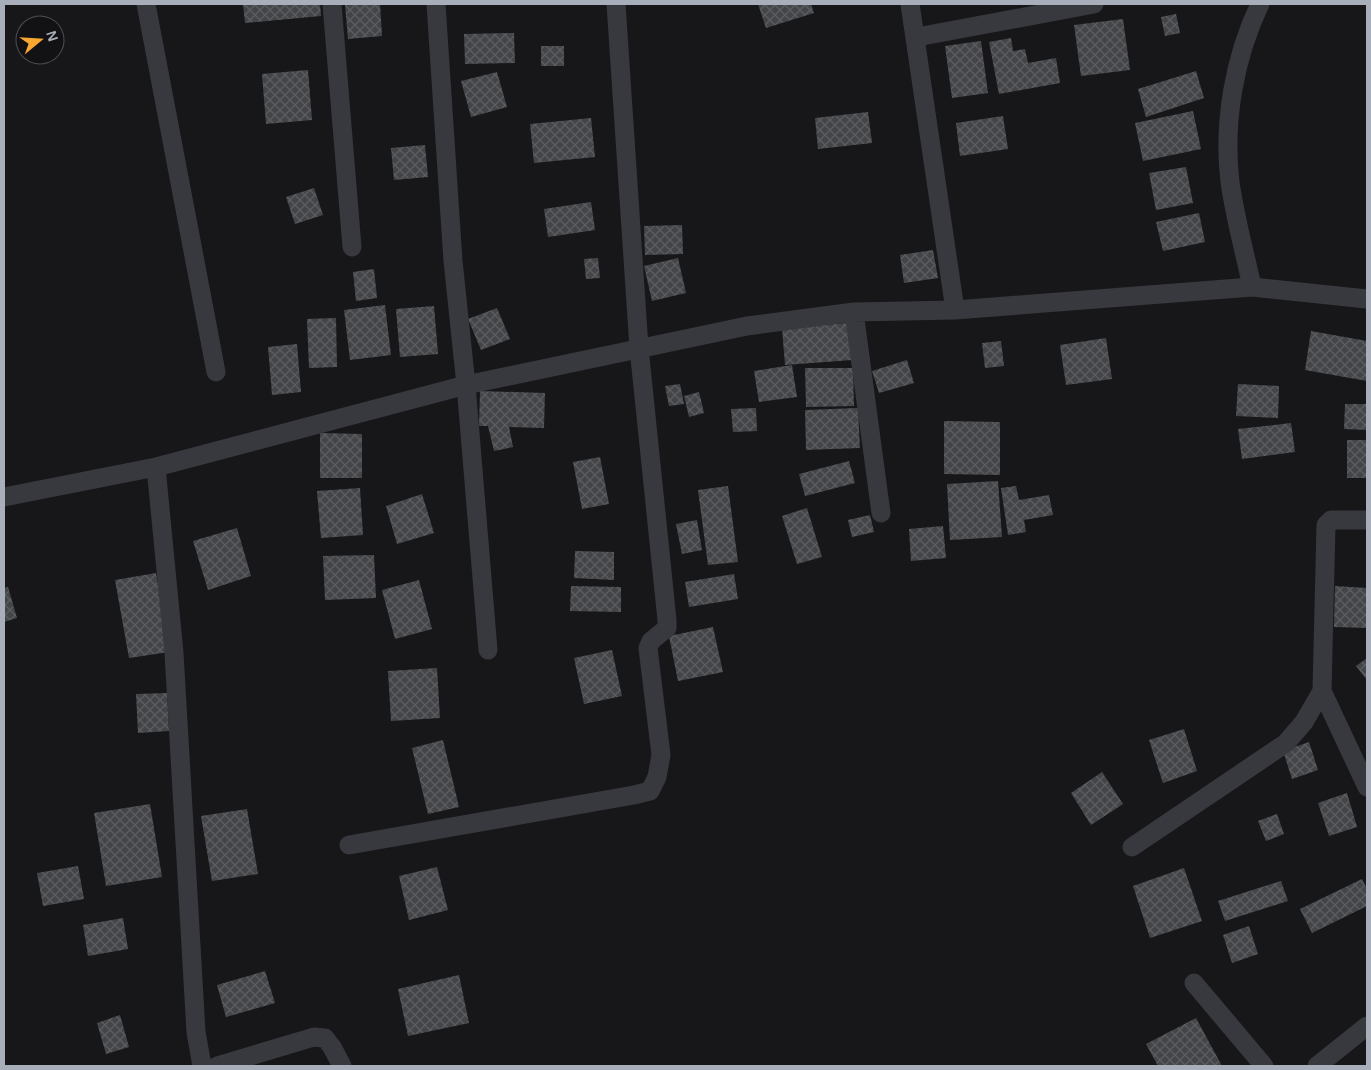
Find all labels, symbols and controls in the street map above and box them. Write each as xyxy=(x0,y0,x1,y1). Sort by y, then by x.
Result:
north arrow xyxy=(15,15,65,65)
text: N xyxy=(43,29,62,43)

